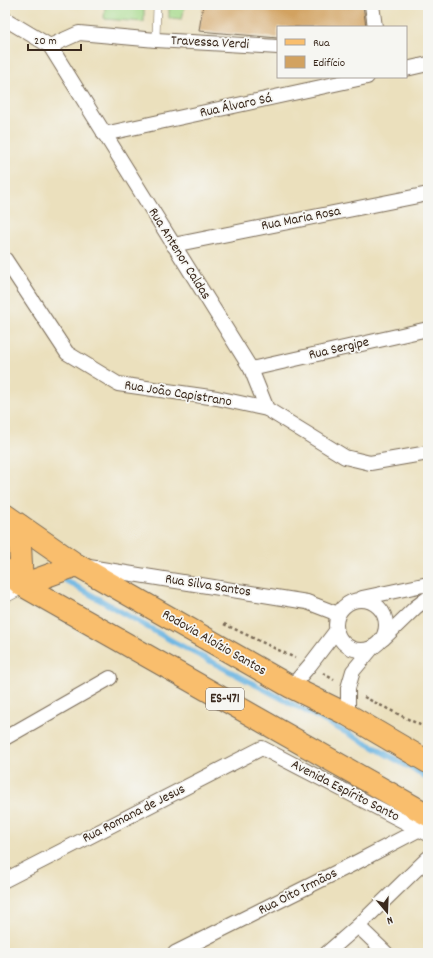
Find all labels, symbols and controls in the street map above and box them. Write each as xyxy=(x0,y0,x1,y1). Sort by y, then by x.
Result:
scale bar xyxy=(28,26,81,52)
legend xyxy=(277,26,407,78)
street label: Travessa Verdi xyxy=(170,31,250,55)
text: 20 m xyxy=(34,33,57,50)
text: Rua xyxy=(313,35,330,52)
text: Edifício xyxy=(313,55,345,72)
street label: Rua Álvaro Sá xyxy=(198,89,274,123)
street label: Rua Maria Rosa xyxy=(260,201,343,236)
street label: Rua Antenor Caldas xyxy=(143,204,215,304)
street label: Rua Sergipe xyxy=(307,332,371,366)
street label: Rua João Capistrano xyxy=(123,376,233,412)
street label: Rua Silva Santos xyxy=(164,569,253,603)
street label: Rodovia Aloízio Santos xyxy=(158,605,270,681)
road number: ES-471 xyxy=(206,688,244,710)
street label: Avenida Espírito Santo xyxy=(287,755,403,827)
street label: Rua Romana de Jesus xyxy=(79,779,189,849)
street label: Rua Oito Irmãos xyxy=(255,864,341,920)
north arrow xyxy=(367,892,407,932)
text: N xyxy=(384,911,395,928)

